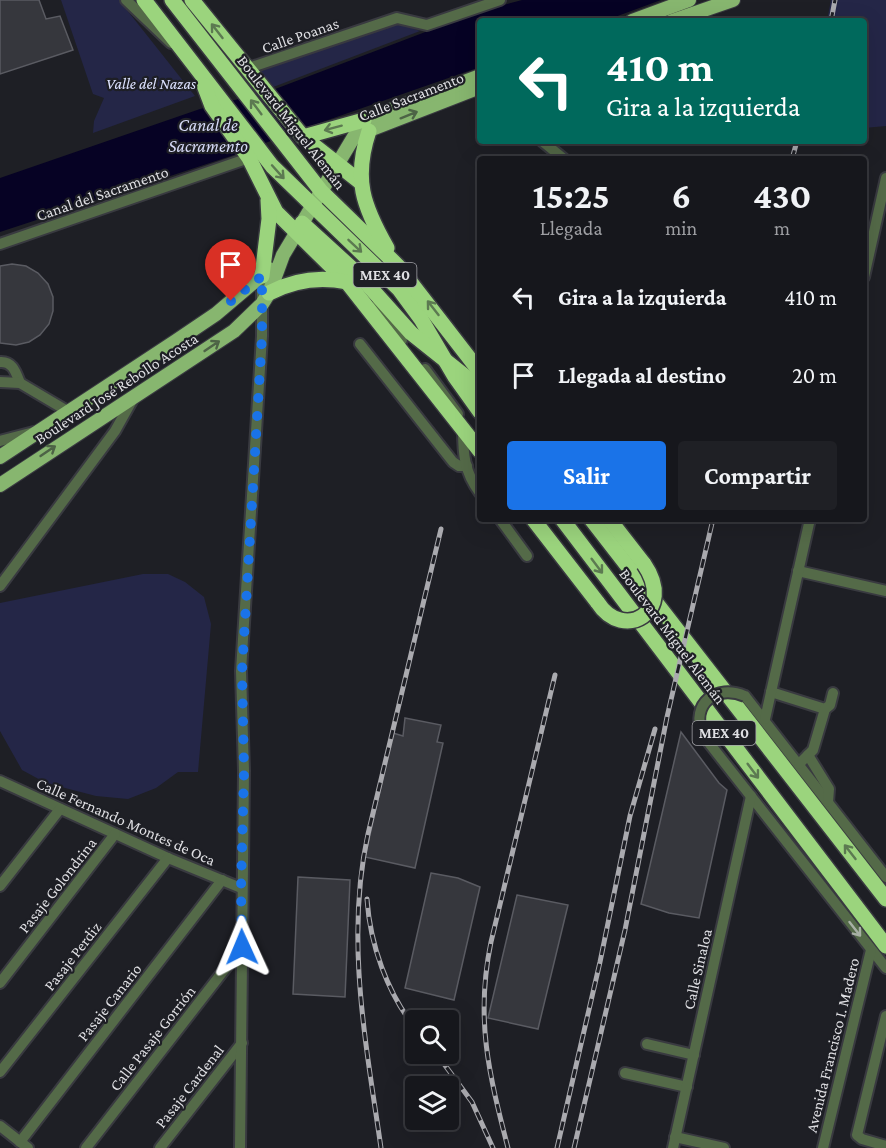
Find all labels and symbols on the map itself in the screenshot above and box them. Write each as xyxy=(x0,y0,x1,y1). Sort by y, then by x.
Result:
street label: Calle Poanas xyxy=(259,14,341,57)
one-way arrow xyxy=(210,23,223,39)
street label: Boulevard Miguel Alemán xyxy=(233,52,349,193)
street label: Calle Sacramento xyxy=(356,69,466,124)
park label: Valle del Nazas xyxy=(106,75,196,92)
one-way arrow xyxy=(250,99,263,115)
one-way arrow xyxy=(399,109,418,120)
water label: Canal de Sacramento xyxy=(168,115,248,156)
one-way arrow xyxy=(324,123,343,135)
street label: Canal del Sacramento xyxy=(34,163,170,224)
one-way arrow xyxy=(271,165,285,180)
one-way arrow xyxy=(347,238,362,252)
pin xyxy=(205,239,256,301)
road number: MEX 40 xyxy=(354,263,416,287)
one-way arrow xyxy=(426,301,439,317)
street label: Boulevard José Rebollo Acosta xyxy=(32,329,202,448)
one-way arrow xyxy=(203,340,220,352)
one-way arrow xyxy=(39,445,56,457)
one-way arrow xyxy=(591,557,603,573)
street label: Boulevard Miguel Alemán xyxy=(615,565,729,708)
road number: MEX 40 xyxy=(692,721,756,745)
one-way arrow xyxy=(747,763,759,779)
street label: Calle Fernando Montes de Oca xyxy=(34,774,218,869)
street label: Pasaje Golondrina xyxy=(15,834,101,937)
one-way arrow xyxy=(844,845,857,861)
position arrow xyxy=(210,915,274,979)
street label: Pasaje Perdiz xyxy=(40,918,105,995)
one-way arrow xyxy=(848,920,861,936)
street label: Calle Sinaloa xyxy=(680,926,715,1011)
street label: Avenida Francisco I. Madero xyxy=(803,956,862,1134)
street label: Pasaje Canario xyxy=(74,960,146,1045)
street label: Calle Pasaje Gorrión xyxy=(106,982,200,1095)
street label: Pasaje Cardenal xyxy=(152,1041,228,1132)

